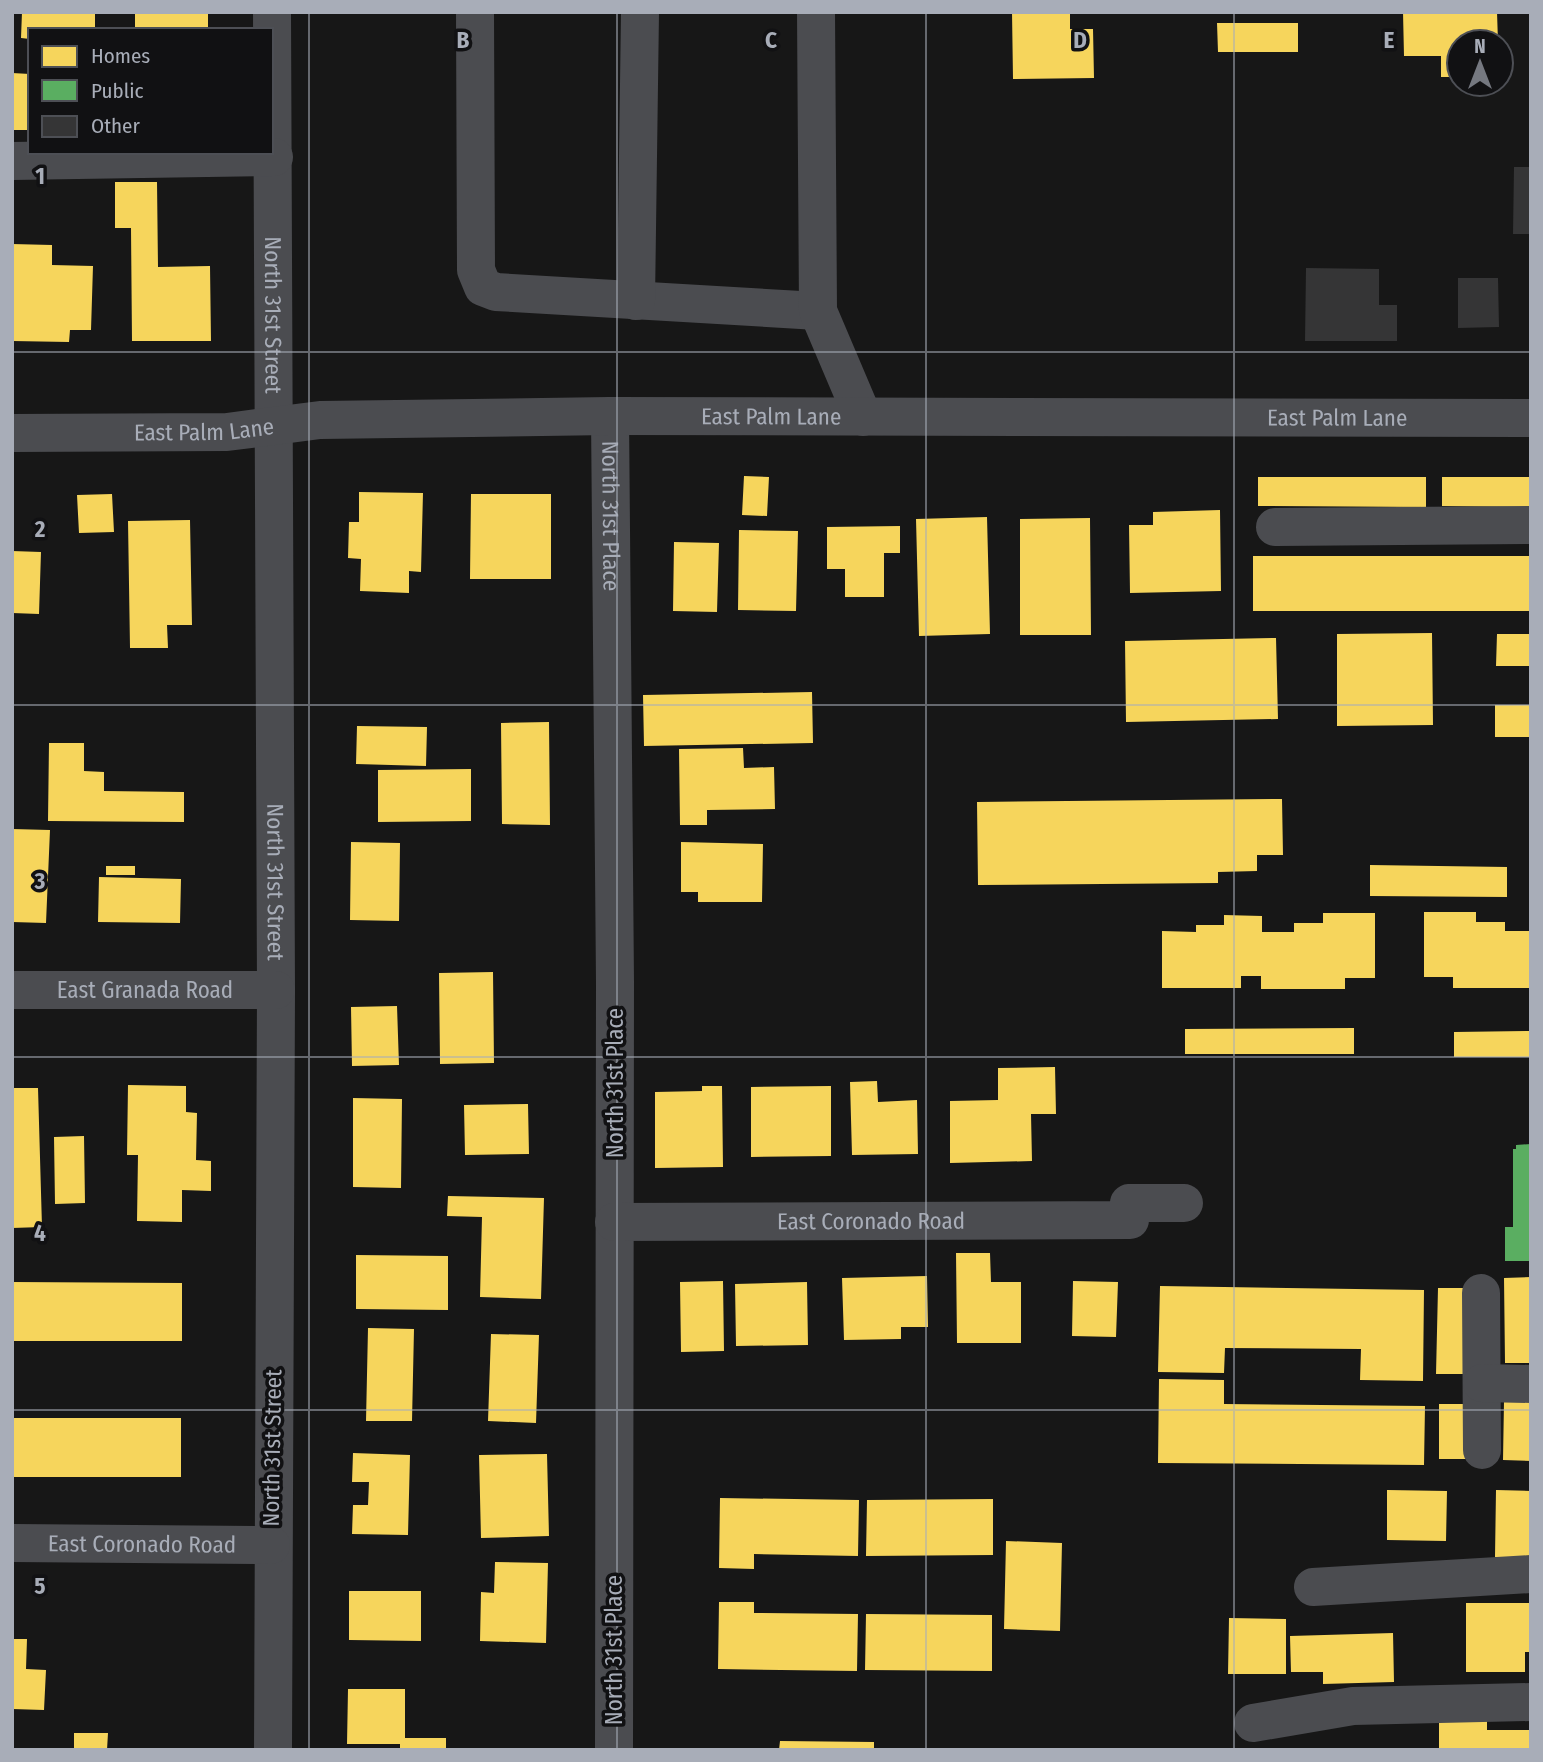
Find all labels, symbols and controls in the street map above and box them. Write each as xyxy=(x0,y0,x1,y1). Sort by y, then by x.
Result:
text: B xyxy=(457,26,470,54)
text: C xyxy=(765,26,777,54)
text: D xyxy=(1073,26,1087,54)
text: E xyxy=(1384,26,1395,54)
legend xyxy=(28,28,273,154)
north arrow xyxy=(1445,28,1515,98)
text: N xyxy=(1474,35,1486,58)
text: Homes xyxy=(91,43,150,69)
text: Public xyxy=(91,78,143,104)
text: Other xyxy=(91,113,140,139)
text: 1 xyxy=(35,162,45,190)
street label: North 31st Street xyxy=(259,236,288,394)
street label: East Palm Lane xyxy=(701,402,841,431)
street label: East Palm Lane xyxy=(1267,403,1407,432)
street label: East Palm Lane xyxy=(134,412,276,446)
street label: North 31st Place xyxy=(596,441,626,591)
text: 2 xyxy=(34,515,46,543)
street label: North 31st Street xyxy=(261,803,290,961)
text: 3 xyxy=(34,867,46,895)
street label: East Granada Road xyxy=(57,976,233,1004)
street label: North 31st Place xyxy=(601,1008,629,1158)
street label: East Coronado Road xyxy=(777,1207,965,1235)
text: 4 xyxy=(34,1219,46,1247)
street label: North 31st Street xyxy=(257,1369,287,1527)
street label: East Coronado Road xyxy=(48,1529,236,1559)
text: 5 xyxy=(34,1572,46,1600)
street label: North 31st Place xyxy=(600,1575,628,1725)

